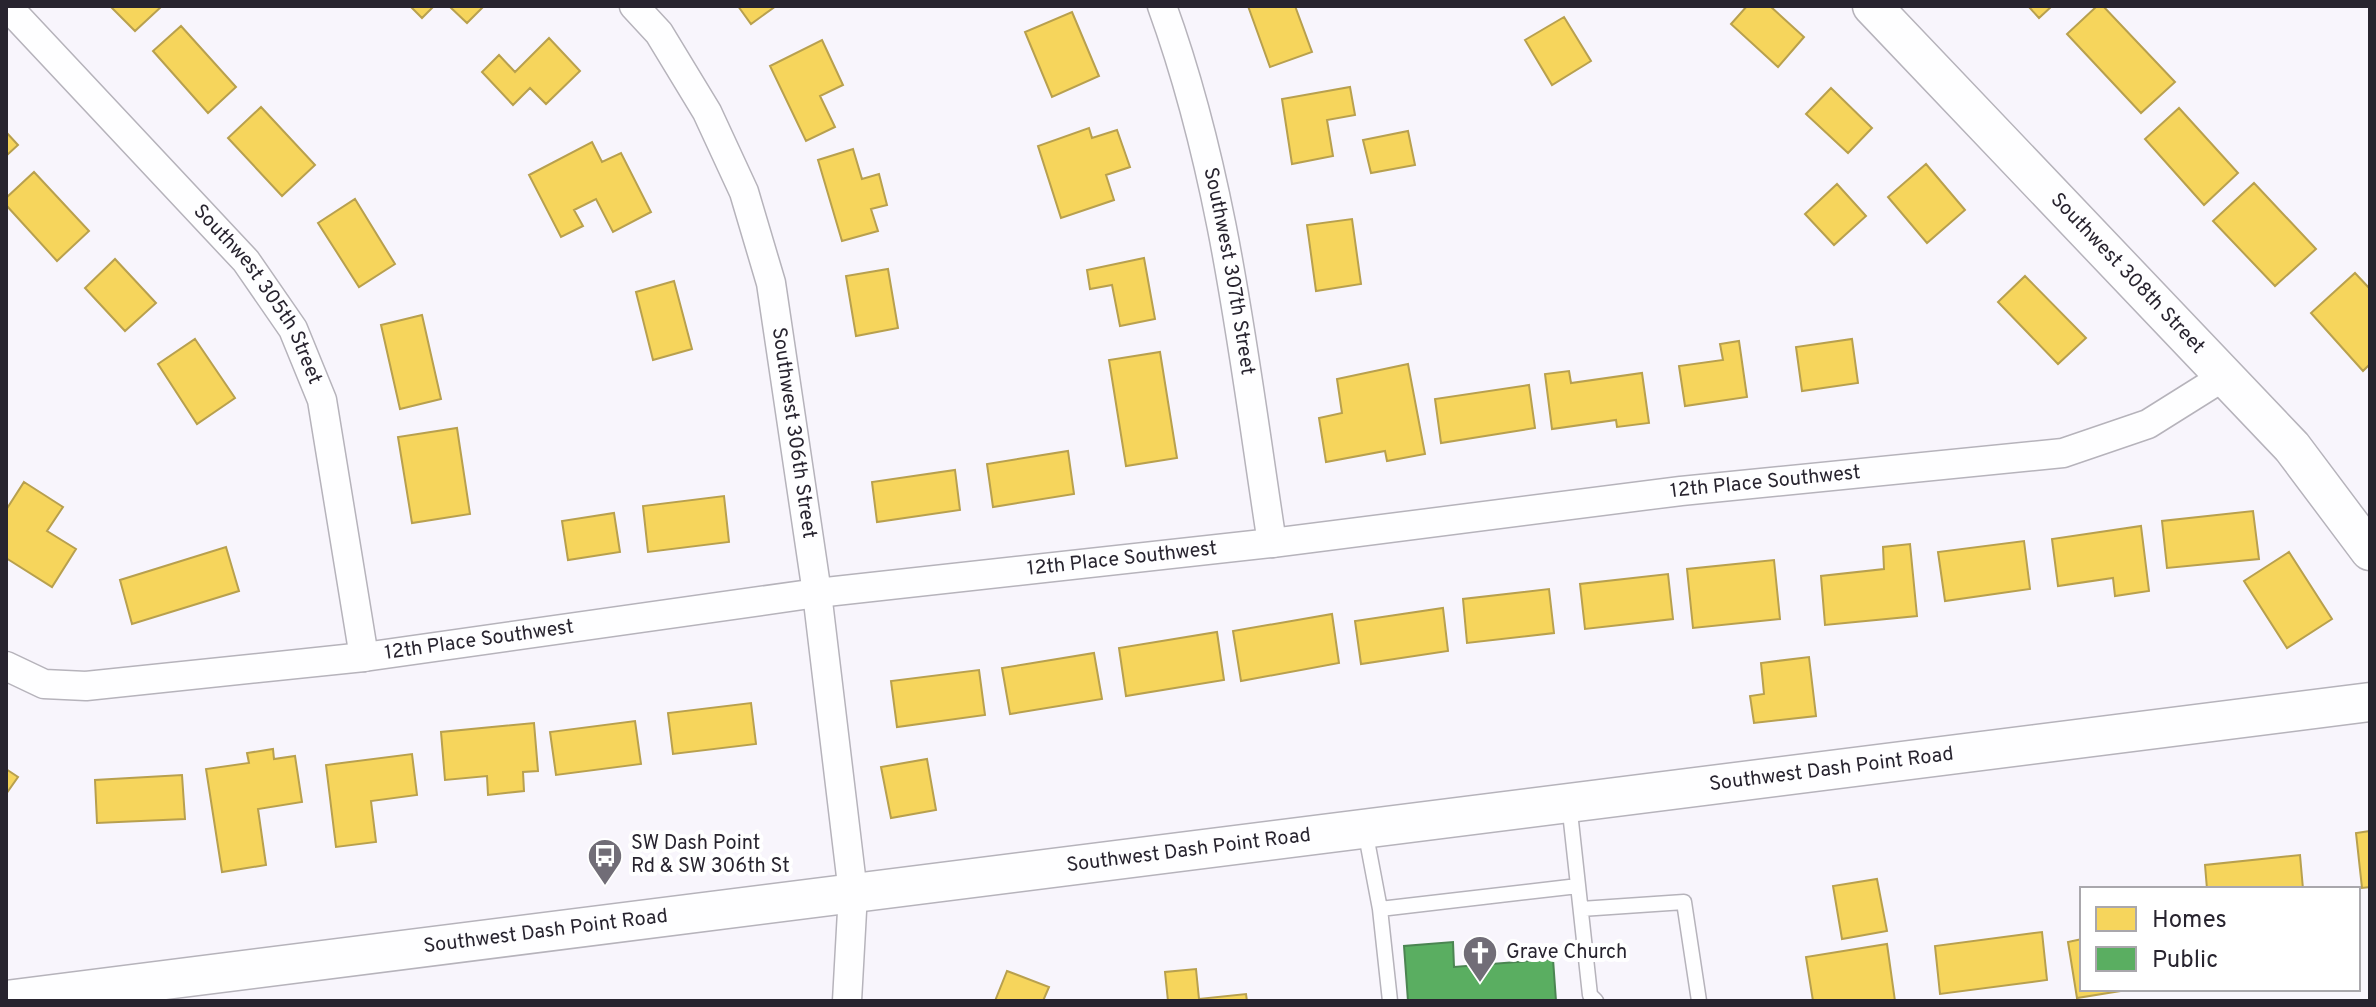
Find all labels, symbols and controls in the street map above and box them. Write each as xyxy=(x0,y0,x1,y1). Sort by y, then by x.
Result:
street label: Southwest 307th Street xyxy=(1196,165,1260,377)
street label: Southwest 308th Street xyxy=(2044,188,2210,360)
street label: Southwest 305th Street xyxy=(187,199,327,388)
street label: Southwest 306th Street xyxy=(765,326,822,540)
street label: 12th Place Southwest xyxy=(1669,460,1862,505)
street label: 12th Place Southwest xyxy=(1026,536,1218,583)
street label: 12th Place Southwest xyxy=(383,614,576,667)
street label: Southwest Dash Point Road xyxy=(1708,742,1955,798)
street label: Southwest Dash Point Road xyxy=(1065,823,1312,879)
place label: SW Dash Point Rd & SW 306th St xyxy=(631,831,790,880)
bus stop icon: SW Dash Point Rd & SW 306th St xyxy=(586,837,624,887)
legend xyxy=(2080,887,2360,991)
street label: Southwest Dash Point Road xyxy=(422,904,669,960)
text: Homes xyxy=(2152,906,2227,936)
church icon: Grave Church xyxy=(1461,934,1499,984)
place label: Grave Church xyxy=(1506,940,1627,966)
text: Public xyxy=(2152,946,2218,976)

